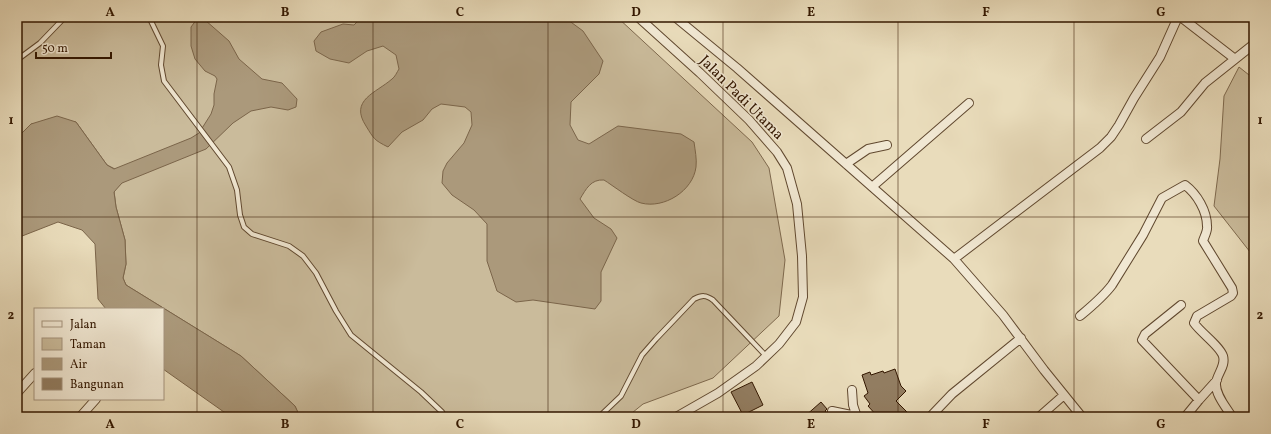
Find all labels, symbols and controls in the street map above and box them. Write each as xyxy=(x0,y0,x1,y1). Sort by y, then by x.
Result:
text: A xyxy=(105,4,115,22)
text: B xyxy=(281,4,290,22)
text: C xyxy=(456,4,464,22)
text: D xyxy=(631,4,641,22)
text: E xyxy=(807,4,815,22)
text: F xyxy=(982,4,990,22)
text: G xyxy=(1156,4,1166,22)
scale bar xyxy=(36,34,111,60)
text: 50 m xyxy=(42,41,68,57)
street label: Jalan Padi Utama xyxy=(694,51,788,145)
text: 1 xyxy=(8,112,14,130)
text: 1 xyxy=(1257,112,1263,130)
text: 2 xyxy=(8,307,15,325)
text: 2 xyxy=(1257,307,1264,325)
legend xyxy=(34,308,164,400)
text: Jalan xyxy=(70,317,97,333)
text: Taman xyxy=(70,337,106,353)
text: Air xyxy=(70,357,87,373)
text: Bangunan xyxy=(70,377,124,393)
text: A xyxy=(105,416,115,434)
text: B xyxy=(281,416,290,434)
text: C xyxy=(456,416,464,434)
text: D xyxy=(631,416,641,434)
text: E xyxy=(807,416,815,434)
text: F xyxy=(982,416,990,434)
text: G xyxy=(1156,416,1166,434)

